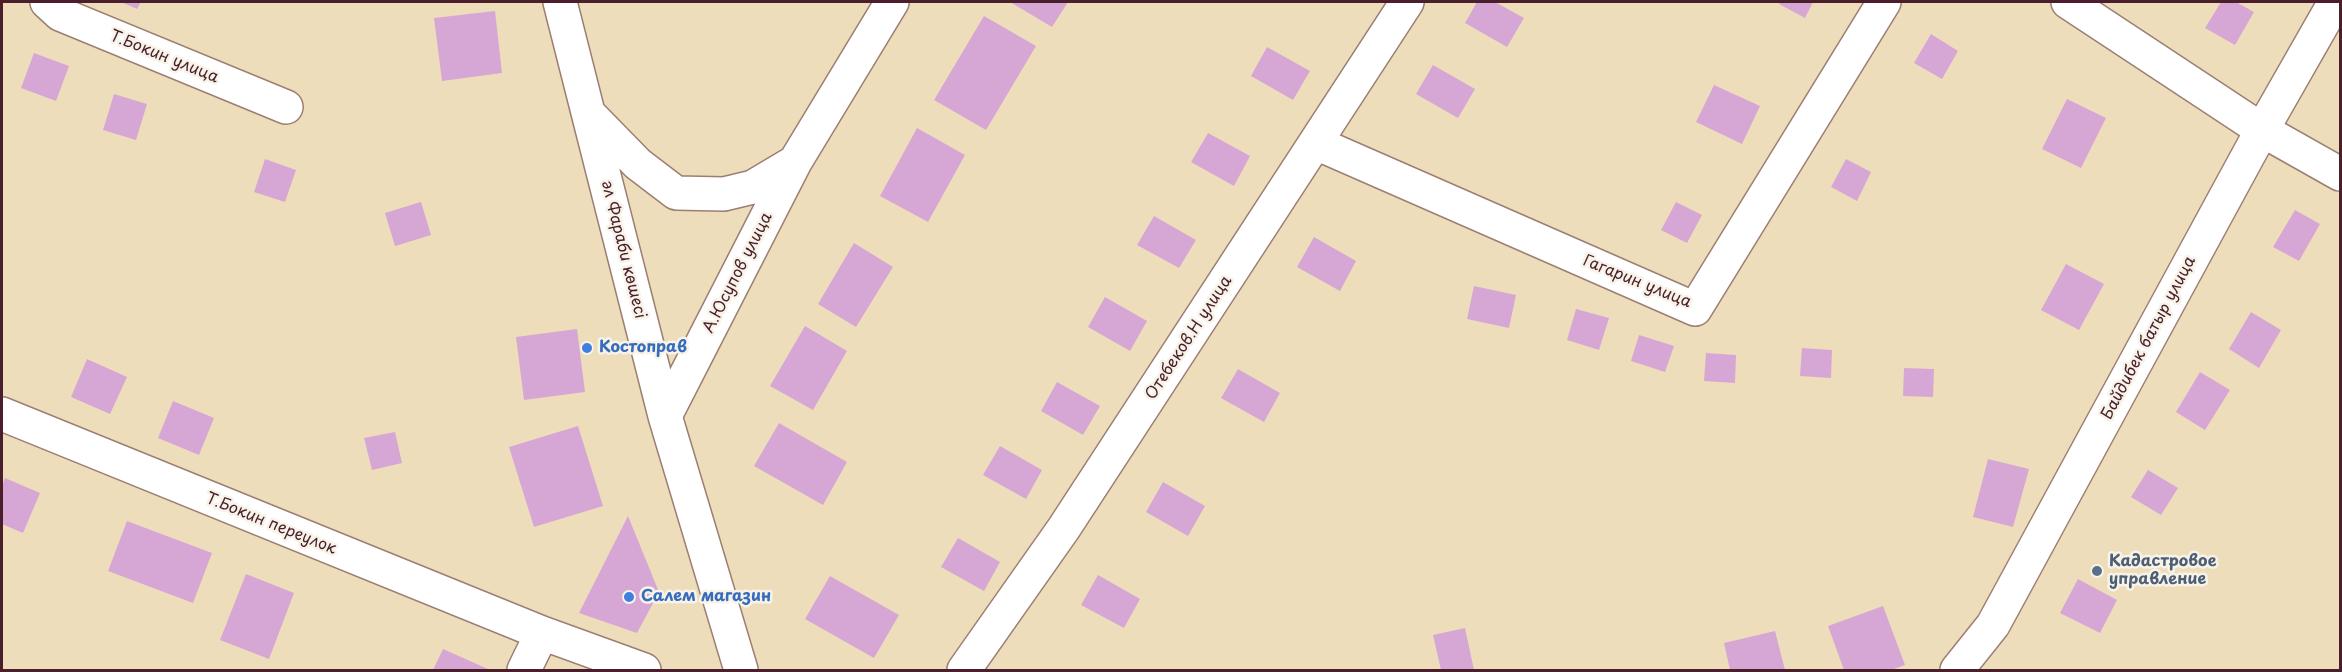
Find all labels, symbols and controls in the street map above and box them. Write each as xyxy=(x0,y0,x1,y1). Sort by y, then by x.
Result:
street label: Т.Бокин улица xyxy=(107,26,221,88)
street label: әл Фараби көшесі xyxy=(597,179,649,321)
street label: А.Юсупов улица xyxy=(699,210,777,336)
street label: Гагарин улица xyxy=(1580,252,1694,312)
street label: Байдибек батыр улица xyxy=(2098,253,2200,423)
street label: Отебеков.Н улица xyxy=(1142,272,1236,404)
place label: Костоправ xyxy=(599,338,687,358)
marker: Костоправ xyxy=(580,341,594,355)
street label: Т.Бокин переулок xyxy=(203,489,339,559)
place label: Кадастровое управление xyxy=(2109,552,2216,590)
marker: Кадастровое управление xyxy=(2090,564,2104,578)
place label: Салем магазин xyxy=(641,587,771,607)
marker: Салем магазин xyxy=(622,590,636,604)

